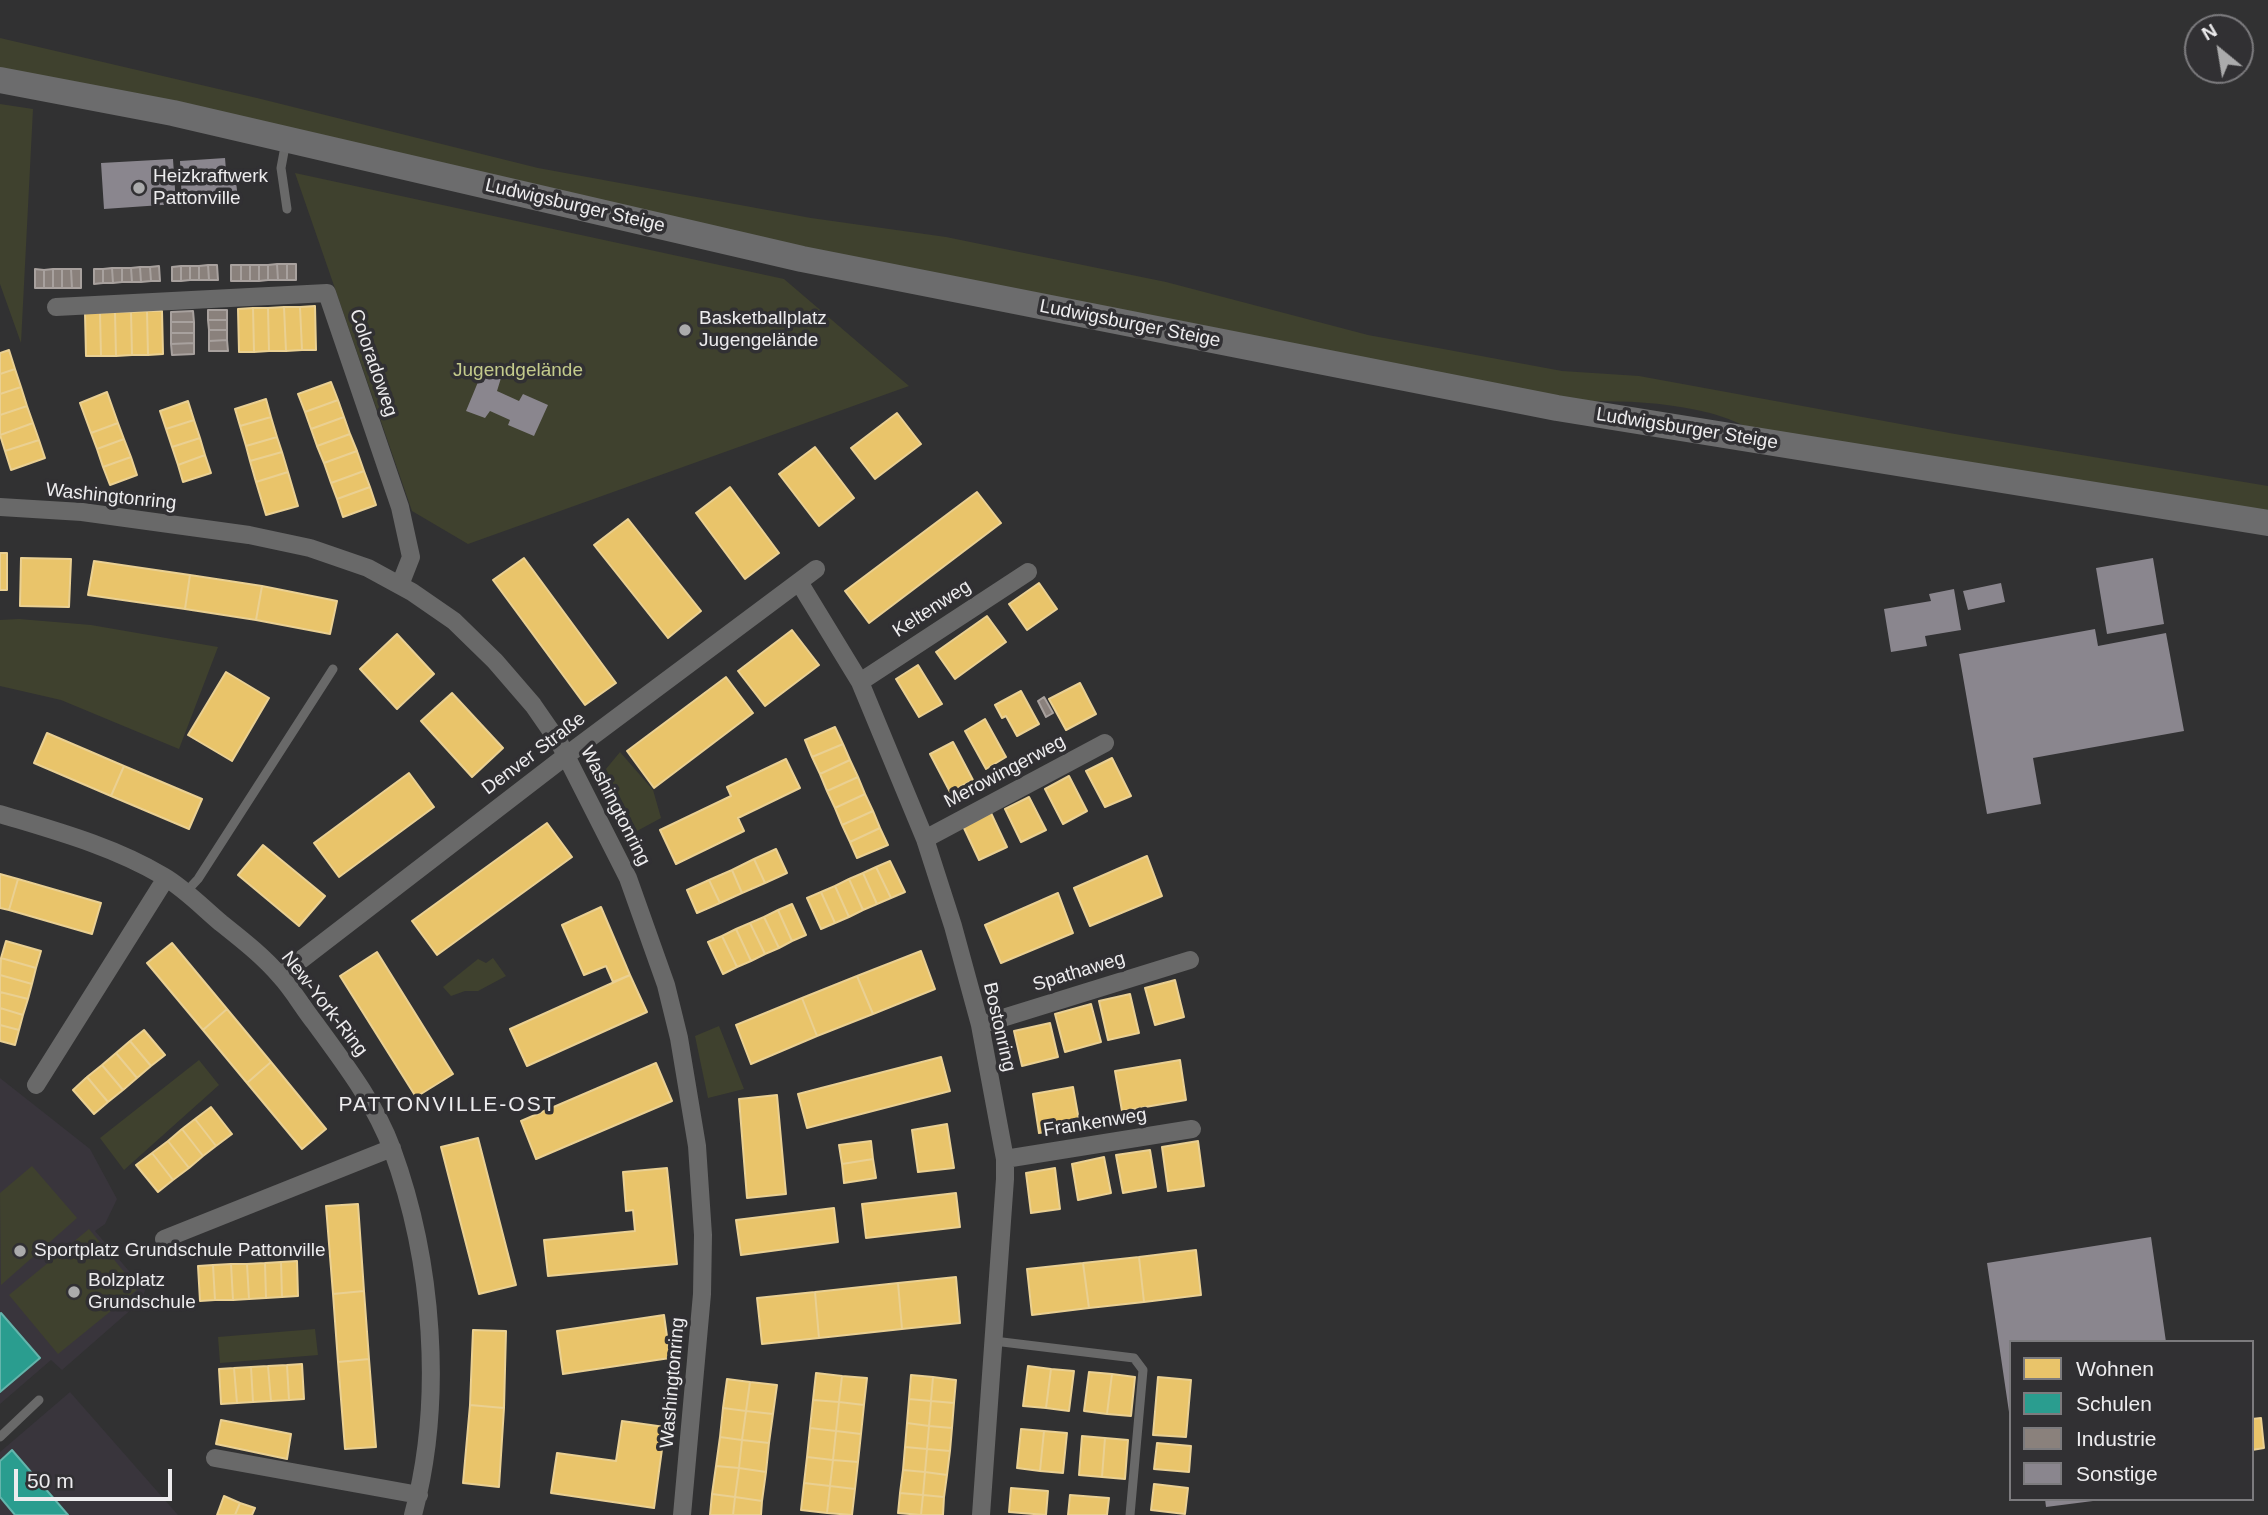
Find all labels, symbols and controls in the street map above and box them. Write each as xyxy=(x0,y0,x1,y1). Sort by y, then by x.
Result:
north arrow xyxy=(2184,14,2254,84)
text: N xyxy=(2198,20,2220,45)
place label: Heizkraftwerk Pattonville xyxy=(153,166,268,210)
street label: Ludwigsburger Steige xyxy=(483,174,667,238)
marker: Heizkraftwerk Pattonville xyxy=(131,180,147,196)
street label: Ludwigsburger Steige xyxy=(1038,295,1222,353)
street label: Coloradoweg xyxy=(344,306,402,420)
place label: Basketballplatz Jugengelände xyxy=(699,308,827,352)
marker: Basketballplatz Jugengelände xyxy=(677,322,693,338)
park label: Jugendgelände xyxy=(453,360,583,382)
street label: Ludwigsburger Steige xyxy=(1594,403,1780,455)
street label: Washingtonring xyxy=(45,479,177,515)
street label: Keltenweg xyxy=(889,575,975,643)
street label: Denver Straße xyxy=(478,708,590,800)
street label: Merowingerweg xyxy=(940,730,1070,814)
street label: Washingtonring xyxy=(575,742,655,870)
street label: New-York-Ring xyxy=(276,947,372,1061)
street label: Spathaweg xyxy=(1030,947,1128,997)
street label: Bostonring xyxy=(978,980,1020,1074)
district label: PATTONVILLE-OST xyxy=(340,1092,556,1118)
street label: Frankenweg xyxy=(1042,1104,1148,1142)
place label: Sportplatz Grundschule Pattonville xyxy=(34,1240,325,1262)
marker: Sportplatz Grundschule Pattonville xyxy=(12,1243,28,1259)
place label: Bolzplatz Grundschule xyxy=(88,1270,196,1314)
marker: Bolzplatz Grundschule xyxy=(66,1284,82,1300)
street label: Washingtonring xyxy=(656,1317,690,1449)
legend xyxy=(2009,1340,2254,1501)
text: Wohnen xyxy=(2076,1357,2154,1380)
text: Schulen xyxy=(2076,1392,2152,1415)
text: Industrie xyxy=(2076,1427,2157,1450)
scale bar xyxy=(18,1456,175,1500)
text: Sonstige xyxy=(2076,1462,2158,1485)
text: 50 m xyxy=(27,1469,74,1492)

